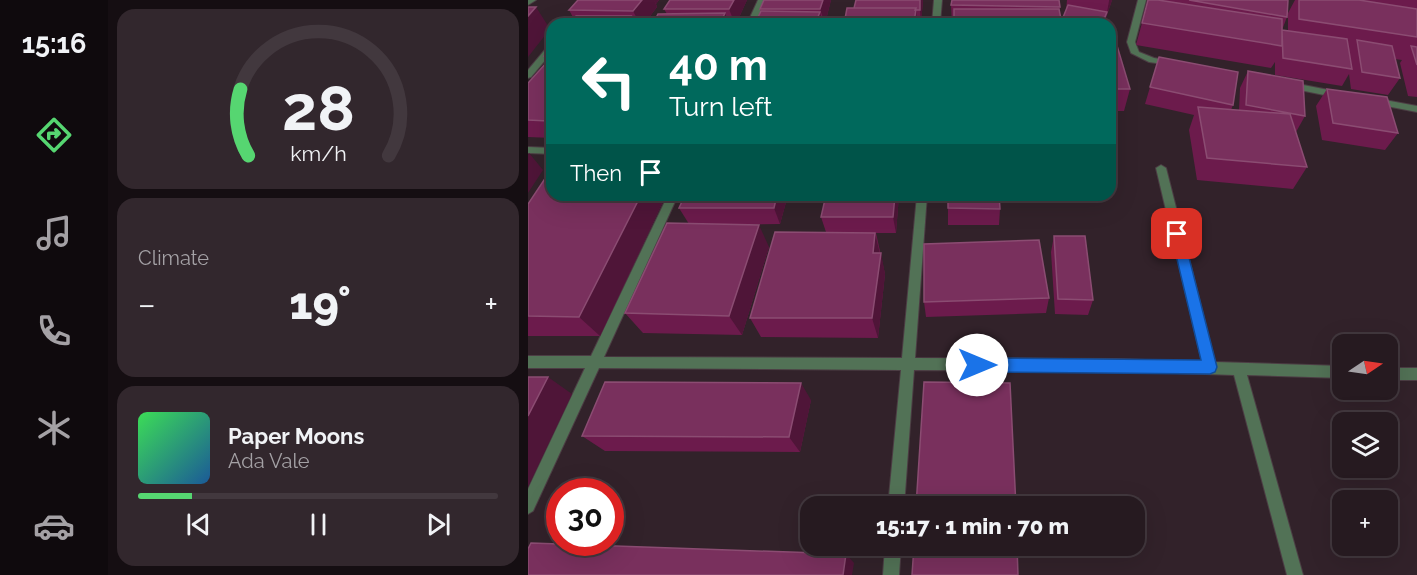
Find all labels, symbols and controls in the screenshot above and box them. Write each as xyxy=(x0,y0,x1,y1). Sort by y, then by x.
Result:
text: 15:16 xyxy=(22,28,86,59)
text: 40 m xyxy=(669,41,768,90)
icon: left xyxy=(570,42,648,120)
text: 28 xyxy=(282,71,354,145)
text: Turn left xyxy=(669,91,772,122)
icon: directions xyxy=(33,114,75,156)
text: km/h xyxy=(290,141,346,166)
icon: arrive xyxy=(634,156,667,189)
text: Then xyxy=(570,160,622,186)
pin xyxy=(1151,208,1202,259)
icon: music xyxy=(33,212,75,254)
icon: arrive xyxy=(1160,217,1193,250)
text: Climate xyxy=(138,246,209,270)
text: 19° xyxy=(289,277,351,330)
text: − xyxy=(138,285,156,324)
text: + xyxy=(484,285,498,324)
icon: phone xyxy=(33,310,75,352)
position arrow xyxy=(945,333,1009,397)
north arrow xyxy=(1332,334,1398,400)
map controls xyxy=(1332,334,1398,556)
icon: climate xyxy=(33,407,75,449)
button: layers xyxy=(1332,412,1398,478)
text: Paper Moons xyxy=(228,423,364,449)
text: Ada Vale xyxy=(228,449,310,473)
speed limit sign: 30 xyxy=(546,478,624,556)
button: + xyxy=(1332,490,1398,556)
icon: car xyxy=(33,505,75,547)
icon: previous xyxy=(182,508,215,541)
icon: pause xyxy=(302,508,335,541)
icon: next xyxy=(422,508,455,541)
text: 15:17 · 1 min · 70 m xyxy=(876,513,1069,539)

